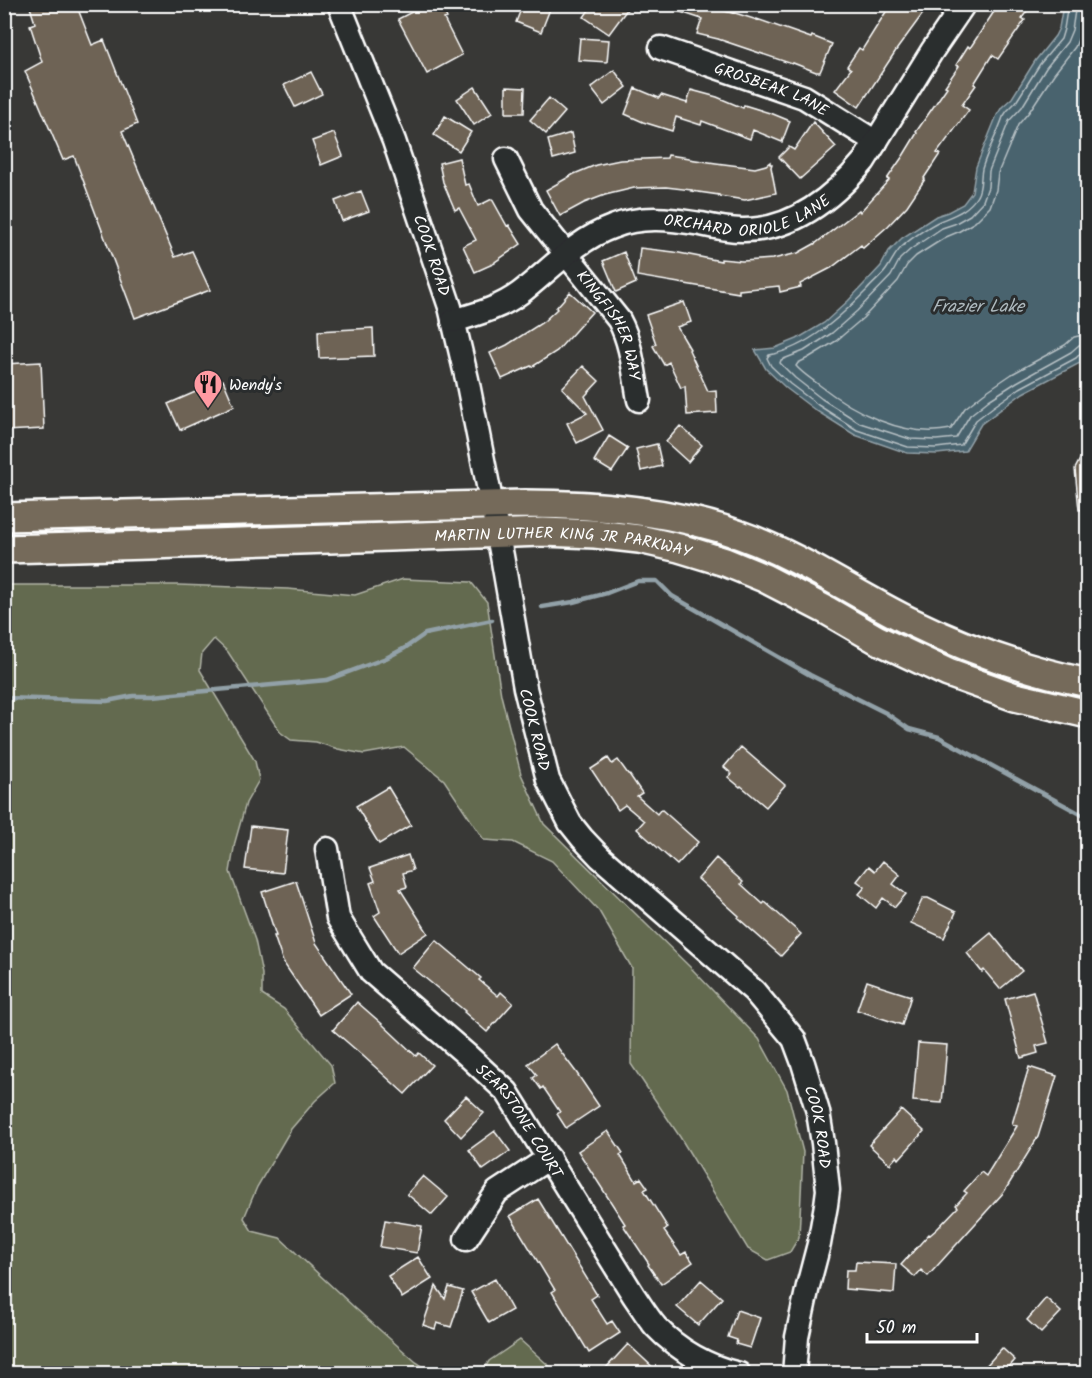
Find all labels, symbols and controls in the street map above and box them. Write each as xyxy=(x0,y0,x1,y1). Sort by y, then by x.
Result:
street label: GROSBEAK LANE xyxy=(711,56,834,124)
street label: ORCHARD ORIOLE LANE xyxy=(663,188,837,244)
street label: COOK ROAD xyxy=(406,212,456,299)
street label: KINGFISHER WAY xyxy=(569,265,647,383)
water label: Frazier Lake xyxy=(932,293,1026,322)
restaurant icon: Wendy's xyxy=(192,368,224,410)
place label: Wendy's xyxy=(229,373,282,398)
street label: MARTIN LUTHER KING JR PARKWAY xyxy=(434,521,695,565)
street label: COOK ROAD xyxy=(512,686,556,774)
street label: SEARSTONE COURT xyxy=(469,1058,569,1185)
street label: COOK ROAD xyxy=(797,1083,837,1170)
scale bar xyxy=(867,1306,976,1344)
text: 50 m xyxy=(876,1314,916,1343)

